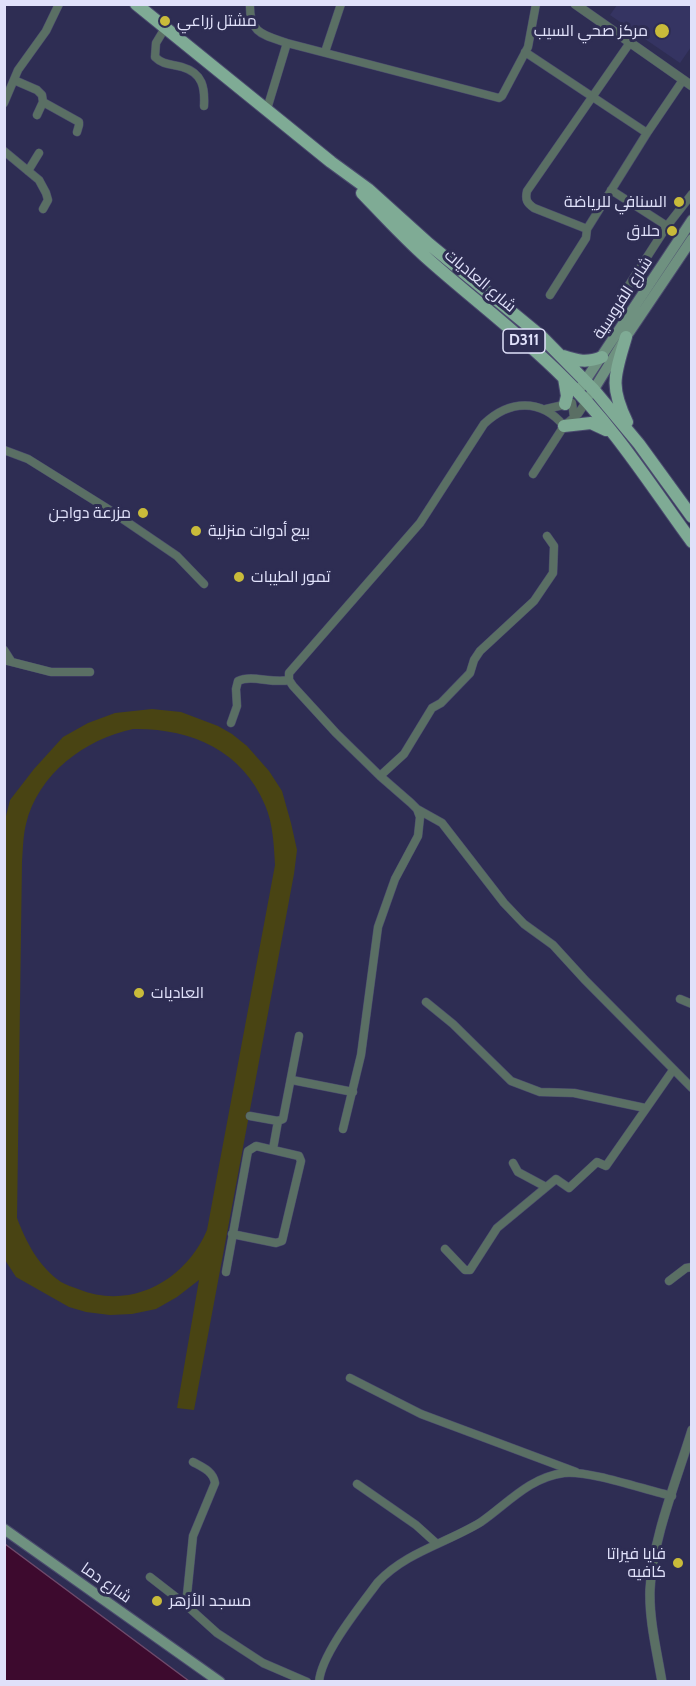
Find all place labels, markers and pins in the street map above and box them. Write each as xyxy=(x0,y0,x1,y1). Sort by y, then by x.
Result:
place label: مشتل زراعي xyxy=(177,11,257,31)
marker: مشتل زراعي xyxy=(158,14,172,28)
place label: مركز صحي السيب xyxy=(534,21,648,41)
marker: مركز صحي السيب xyxy=(653,22,671,40)
place label: السنافي للرياضة xyxy=(564,192,667,212)
marker: السنافي للرياضة xyxy=(672,195,686,209)
place label: حلاق xyxy=(627,221,660,241)
marker: حلاق xyxy=(665,224,679,238)
place label: مزرعة دواجن xyxy=(49,503,131,523)
marker: مزرعة دواجن xyxy=(136,506,150,520)
place label: بيع أدوات منزلية xyxy=(208,521,310,541)
marker: بيع أدوات منزلية xyxy=(189,524,203,538)
place label: تمور الطيبات xyxy=(251,567,331,587)
marker: تمور الطيبات xyxy=(232,570,246,584)
place label: العاديات xyxy=(151,983,204,1003)
marker: العاديات xyxy=(132,986,146,1000)
place label: فايا فيراتا كافيه xyxy=(606,1544,666,1582)
marker: فايا فيراتا كافيه xyxy=(671,1556,685,1570)
place label: مسجد الأزهر xyxy=(169,1591,251,1611)
marker: مسجد الأزهر xyxy=(150,1594,164,1608)

